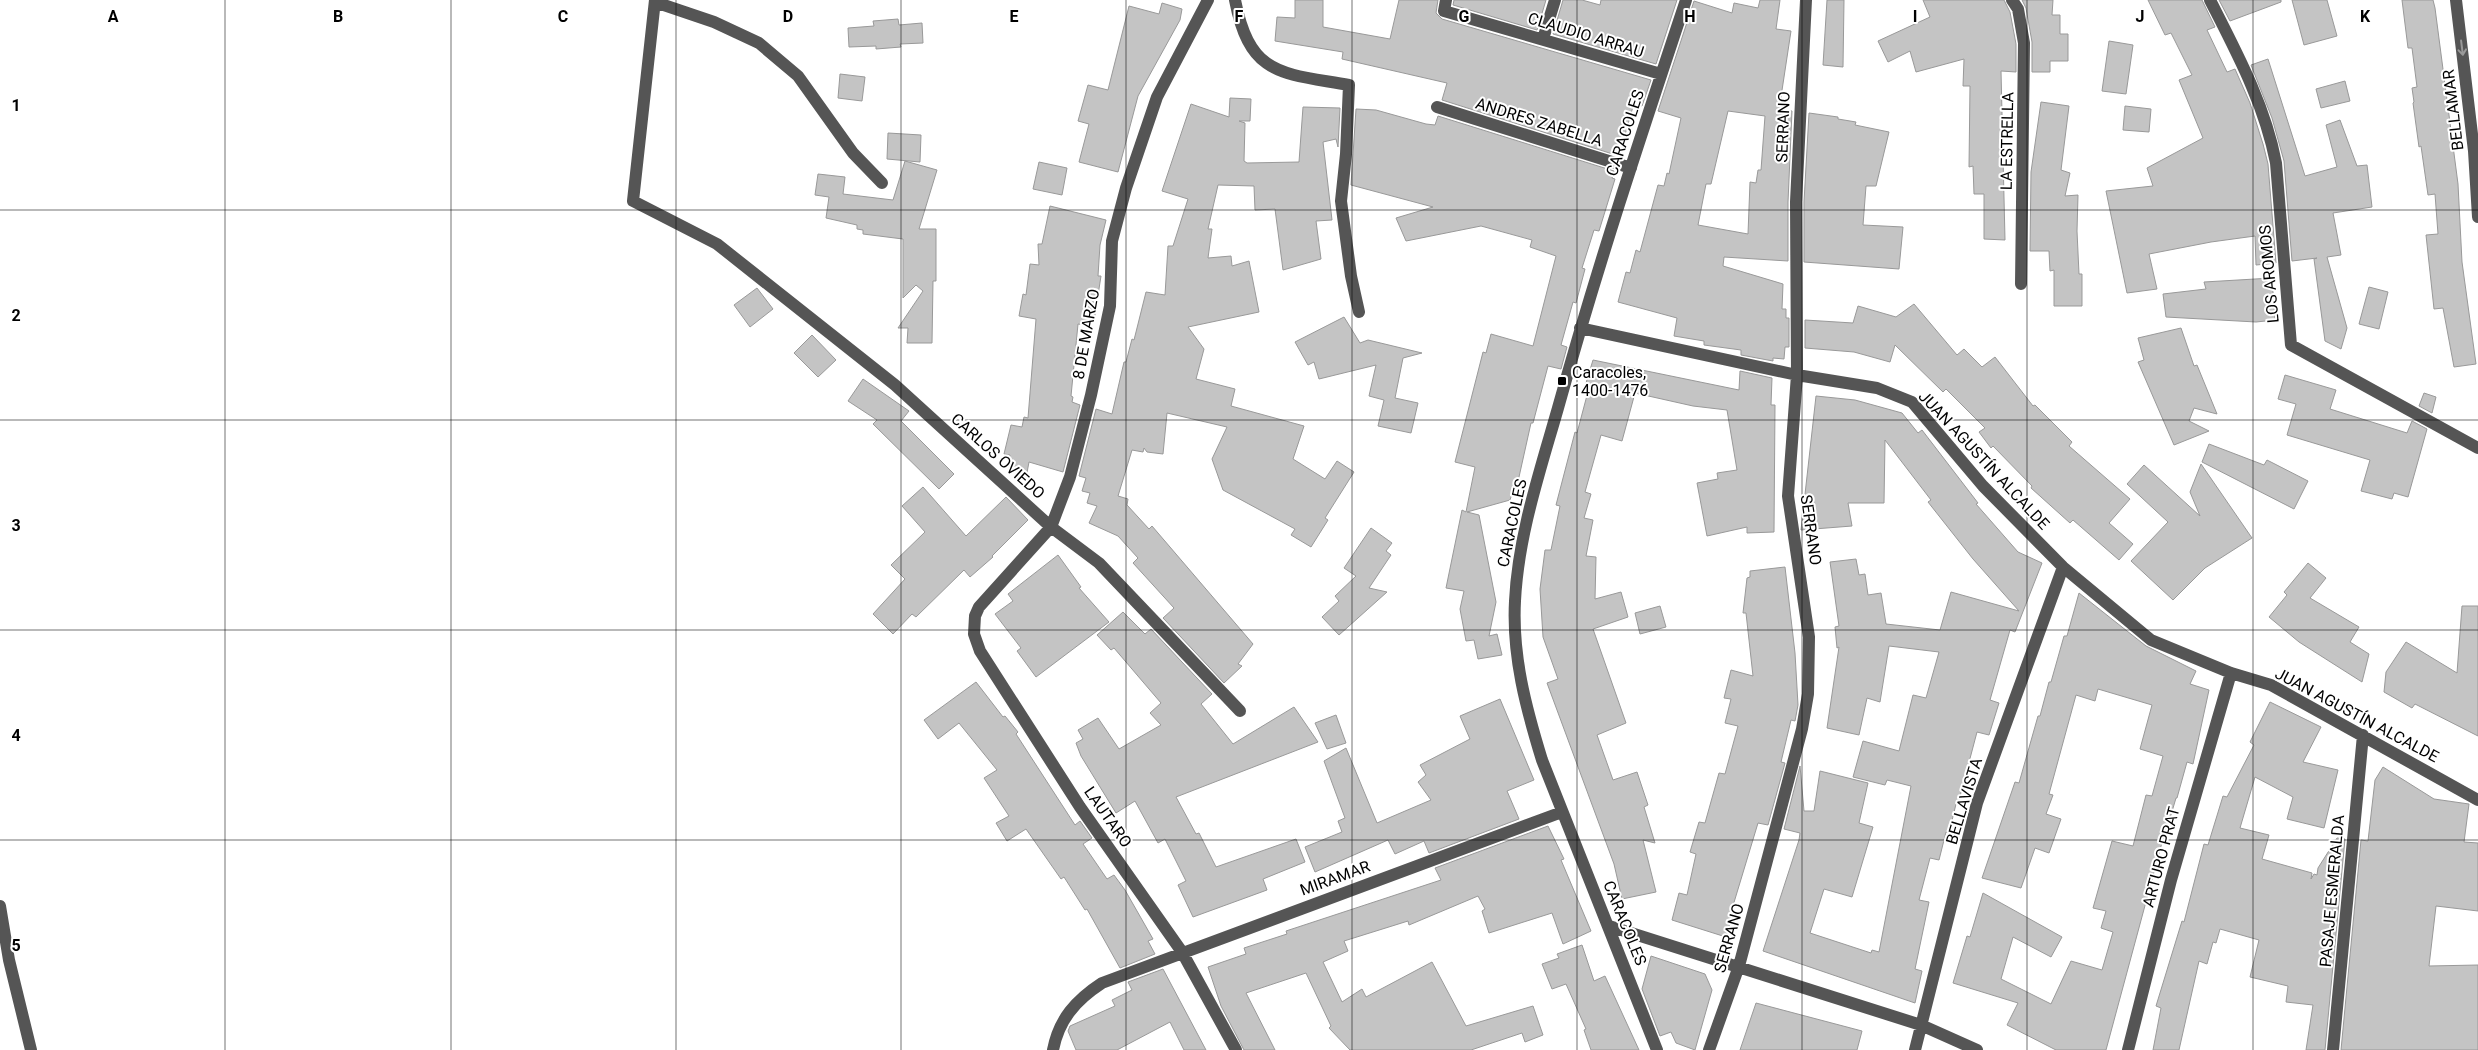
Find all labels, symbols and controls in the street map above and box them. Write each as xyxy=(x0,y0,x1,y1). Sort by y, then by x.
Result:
text: A xyxy=(108,7,119,26)
text: B xyxy=(333,7,343,26)
text: C xyxy=(558,7,568,26)
text: D xyxy=(783,7,793,26)
text: E xyxy=(1010,7,1019,26)
text: F xyxy=(1235,7,1244,26)
text: G xyxy=(1459,7,1470,26)
text: H xyxy=(1684,7,1696,26)
text: I xyxy=(1913,7,1917,26)
text: J xyxy=(2136,7,2144,26)
text: K xyxy=(2360,7,2371,26)
street label: CLAUDIO ARRAU xyxy=(1526,8,1646,62)
one-way arrow xyxy=(2457,40,2467,56)
street label: BELLAMAR xyxy=(2439,68,2467,152)
street label: CARACOLES xyxy=(1602,87,1648,179)
street label: SERRANO xyxy=(1772,91,1794,163)
street label: LA ESTRELLA xyxy=(1997,91,2017,190)
street label: ANDRES ZABELLA xyxy=(1473,94,1605,151)
text: 1 xyxy=(11,96,21,115)
street label: LOS AROMOS xyxy=(2255,224,2283,324)
street label: 8 DE MARZO xyxy=(1069,287,1103,381)
text: 2 xyxy=(11,306,21,325)
place label: Caracoles, 1400-1476 xyxy=(1572,363,1648,400)
marker: Caracoles, 1400-1476 xyxy=(1556,375,1568,387)
street label: JUAN AGUSTÍN ALCALDE xyxy=(1915,387,2053,533)
street label: CARLOS OVIEDO xyxy=(947,409,1049,503)
street label: CARACOLES xyxy=(1493,477,1531,569)
street label: SERRANO xyxy=(1797,493,1825,567)
text: 3 xyxy=(11,516,21,535)
street label: JUAN AGUSTÍN ALCALDE xyxy=(2272,664,2442,766)
text: 4 xyxy=(11,726,21,745)
street label: BELLAVISTA xyxy=(1942,755,1986,847)
street label: LAUTARO xyxy=(1080,783,1136,851)
street label: ARTURO PRAT xyxy=(2138,804,2184,909)
street label: PASAJE ESMERALDA xyxy=(2316,814,2348,968)
street label: MIRAMAR xyxy=(1297,857,1373,899)
street label: CARACOLES xyxy=(1599,878,1651,968)
street label: SERRANO xyxy=(1710,901,1748,975)
text: 5 xyxy=(11,936,21,955)

